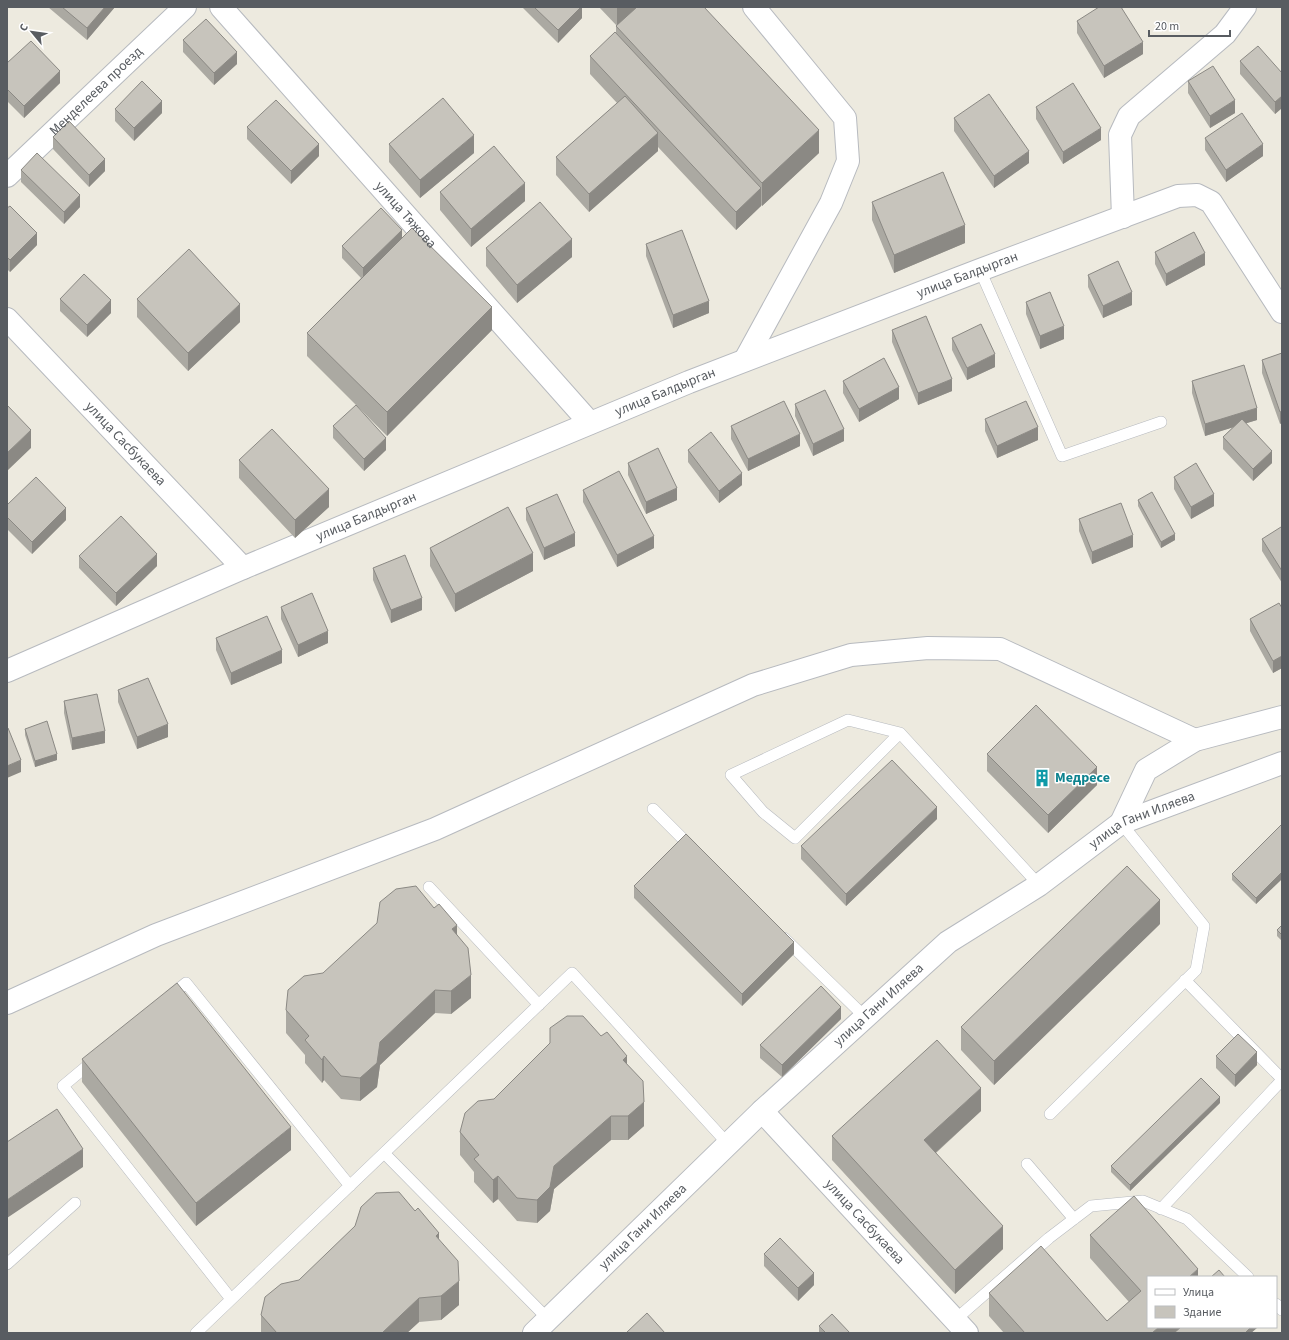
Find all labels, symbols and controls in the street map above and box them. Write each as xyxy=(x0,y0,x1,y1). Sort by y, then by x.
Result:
north arrow xyxy=(12,12,52,52)
scale bar xyxy=(1149,12,1230,38)
text: 20 m xyxy=(1155,18,1179,35)
text: С xyxy=(16,20,32,34)
street label: Менделеева проезд xyxy=(45,42,148,140)
street label: улица Тяжова xyxy=(370,177,441,253)
street label: улица Балдырган xyxy=(914,247,1021,303)
street label: улица Балдырган xyxy=(612,363,719,422)
street label: улица Сасбукаева xyxy=(80,397,170,491)
street label: улица Балдырган xyxy=(313,487,419,546)
building icon: Медресе xyxy=(1032,768,1052,788)
place label: Медресе xyxy=(1055,768,1110,788)
street label: улица Гани Иляева xyxy=(1085,786,1198,854)
street label: улица Гани Иляева xyxy=(829,959,928,1051)
street label: улица Сасбукаева xyxy=(820,1175,909,1269)
street label: улица Гани Иляева xyxy=(594,1179,691,1275)
legend xyxy=(1147,1276,1277,1328)
text: Улица xyxy=(1183,1284,1214,1301)
text: Здание xyxy=(1183,1304,1222,1321)

